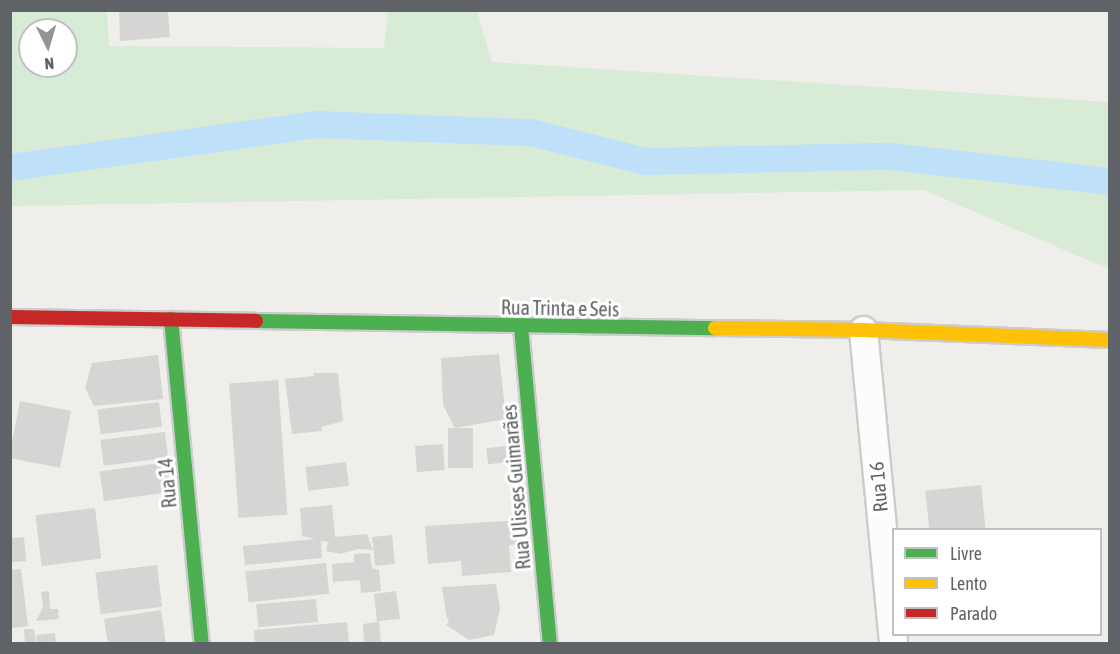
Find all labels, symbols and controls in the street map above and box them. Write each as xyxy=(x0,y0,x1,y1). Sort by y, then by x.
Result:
north arrow xyxy=(18,18,78,78)
text: N xyxy=(44,55,55,73)
street label: Rua Trinta e Seis xyxy=(501,295,619,321)
street label: Rua Ulisses Guimarães xyxy=(497,403,535,571)
street label: Rua 14 xyxy=(153,457,181,509)
street label: Rua 16 xyxy=(864,461,892,513)
legend xyxy=(892,528,1102,636)
text: Livre xyxy=(950,543,982,564)
text: Lento xyxy=(950,573,987,594)
text: Parado xyxy=(950,603,997,624)

